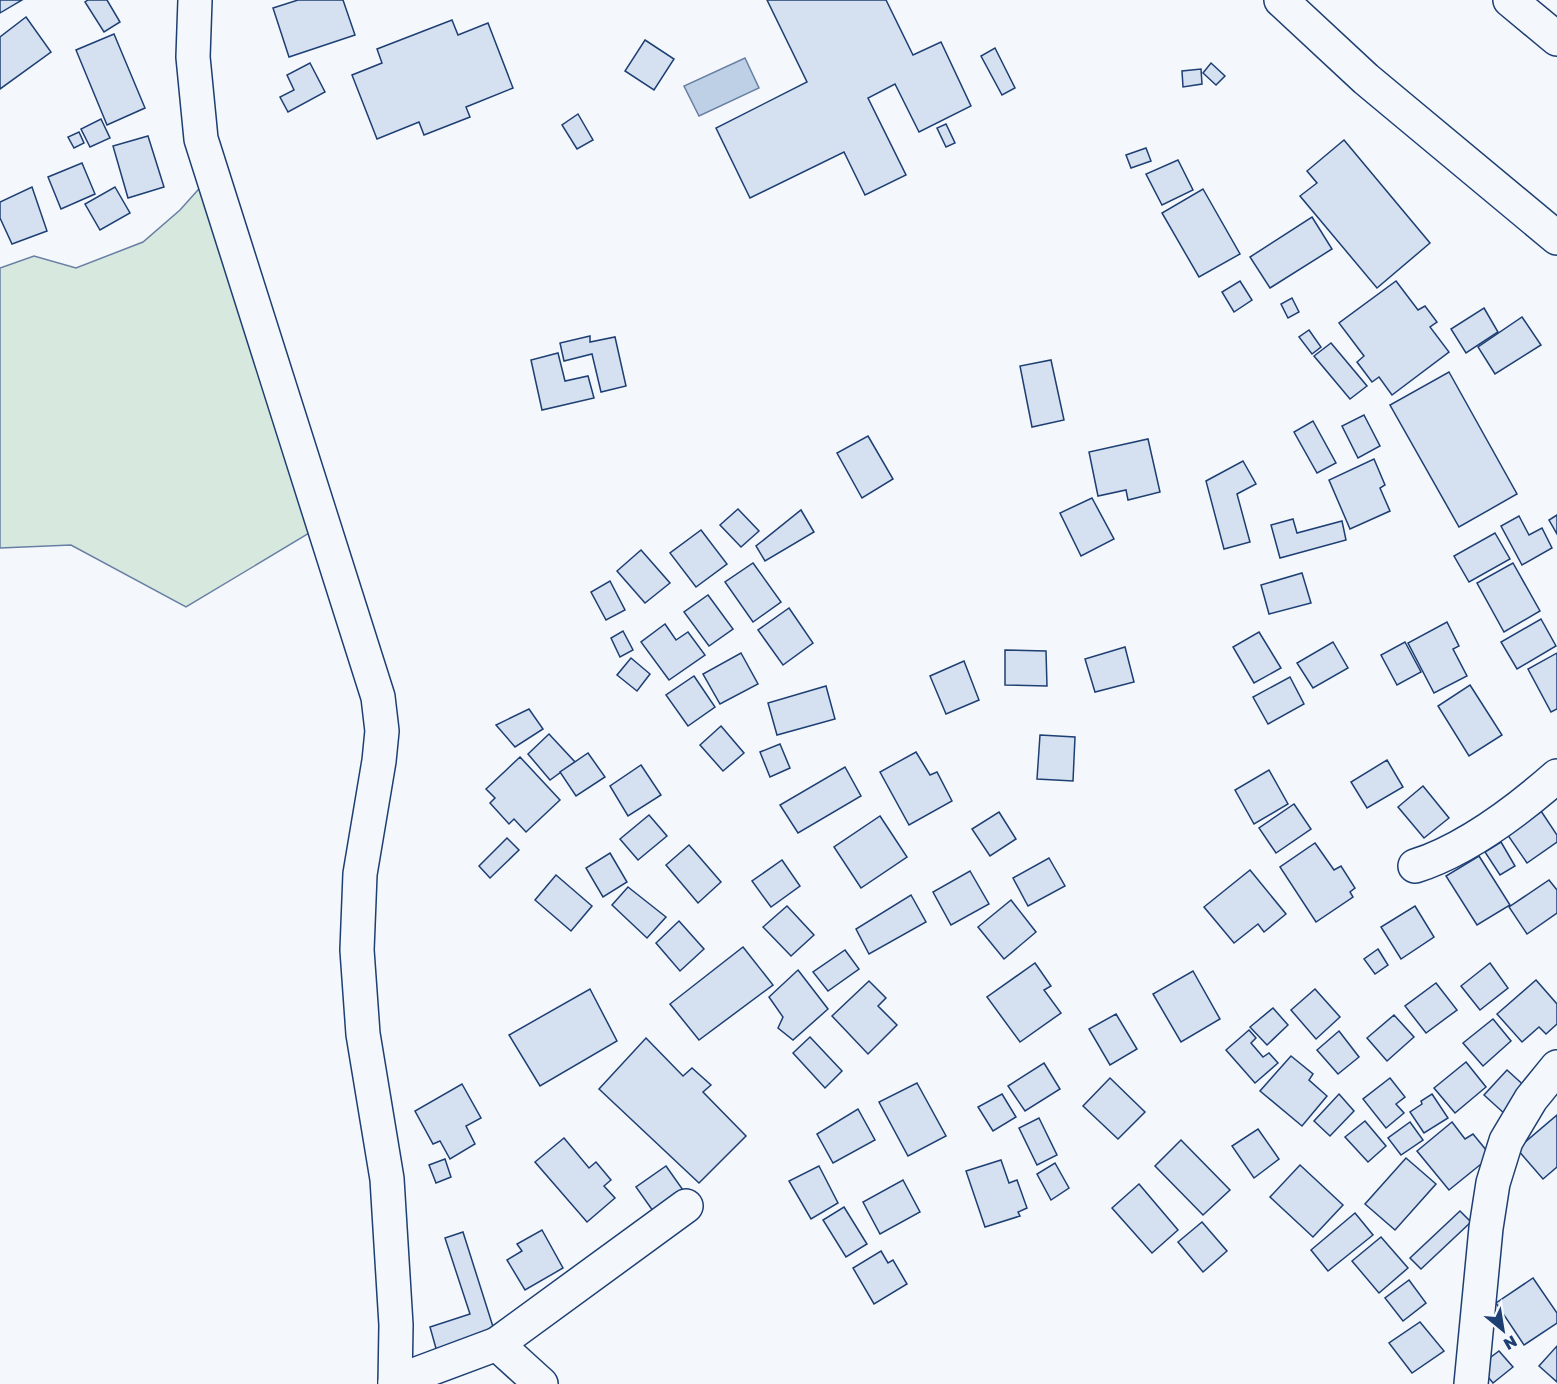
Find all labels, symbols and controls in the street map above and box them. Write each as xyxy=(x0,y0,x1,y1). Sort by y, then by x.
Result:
north arrow xyxy=(1473,1300,1533,1360)
text: N xyxy=(1500,1331,1521,1355)

